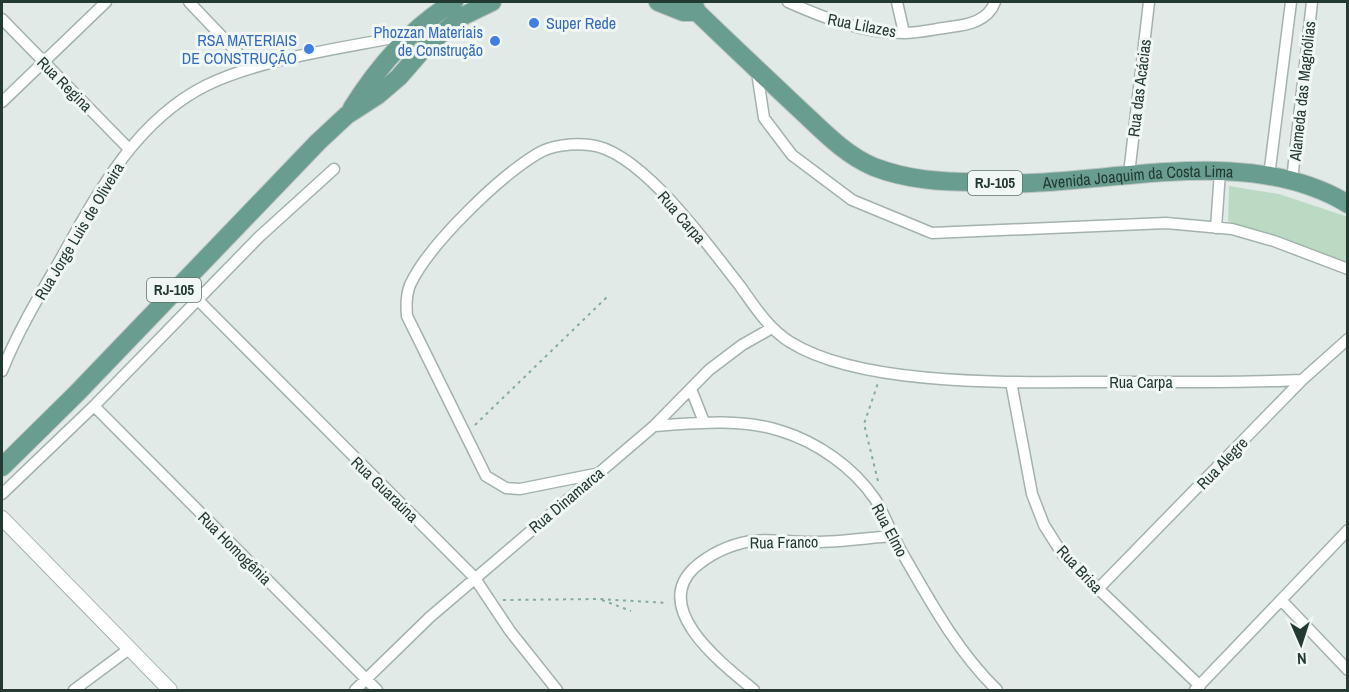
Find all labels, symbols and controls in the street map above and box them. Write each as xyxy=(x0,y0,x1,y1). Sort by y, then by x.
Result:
street label: Rua Lilazes xyxy=(826,8,898,42)
place label: Super Rede xyxy=(546,12,616,34)
marker: Super Rede xyxy=(527,16,541,30)
street label: Alameda das Magnólias xyxy=(1284,20,1320,163)
place label: Phozzan Materiais de Construção xyxy=(374,21,483,61)
place label: RSA MATERIAIS DE CONSTRUÇÃO xyxy=(182,29,297,69)
marker: Phozzan Materiais de Construção xyxy=(488,34,502,48)
street label: Rua das Acácias xyxy=(1122,38,1156,138)
marker: RSA MATERIAIS DE CONSTRUÇÃO xyxy=(302,42,316,56)
street label: Rua Regina xyxy=(32,51,98,117)
street label: Rua Jorge Luis de Oliveira xyxy=(29,158,129,304)
street label: Avenida Joaquim da Costa Lima xyxy=(1041,160,1235,193)
road number: RJ-105 xyxy=(968,171,1022,195)
street label: Rua Carpa xyxy=(653,186,712,249)
road number: RJ-105 xyxy=(147,278,201,302)
street label: Rua Carpa xyxy=(1109,371,1173,393)
street label: Rua Alegre xyxy=(1192,432,1252,494)
street label: Rua Guaraúna xyxy=(346,451,424,527)
street label: Rua Dinamarca xyxy=(524,462,609,538)
street label: Rua Elmo xyxy=(867,499,913,561)
street label: Rua Homogênia xyxy=(193,506,277,590)
street label: Rua Franco xyxy=(750,530,818,554)
street label: Rua Brisa xyxy=(1052,540,1108,598)
north arrow xyxy=(1271,614,1331,674)
text: N xyxy=(1296,648,1307,670)

